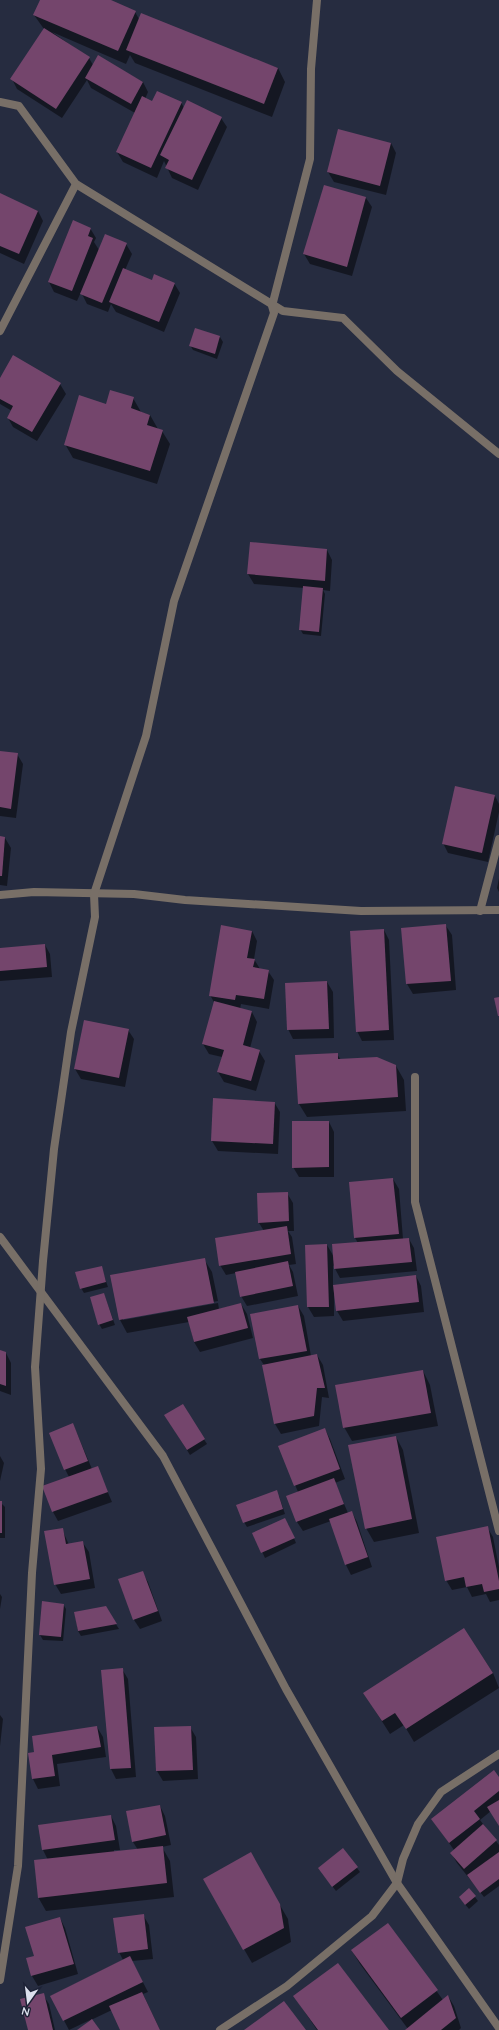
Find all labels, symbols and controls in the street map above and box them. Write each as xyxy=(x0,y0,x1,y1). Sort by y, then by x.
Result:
north arrow xyxy=(8,1982,48,2022)
text: N xyxy=(20,2004,31,2019)

